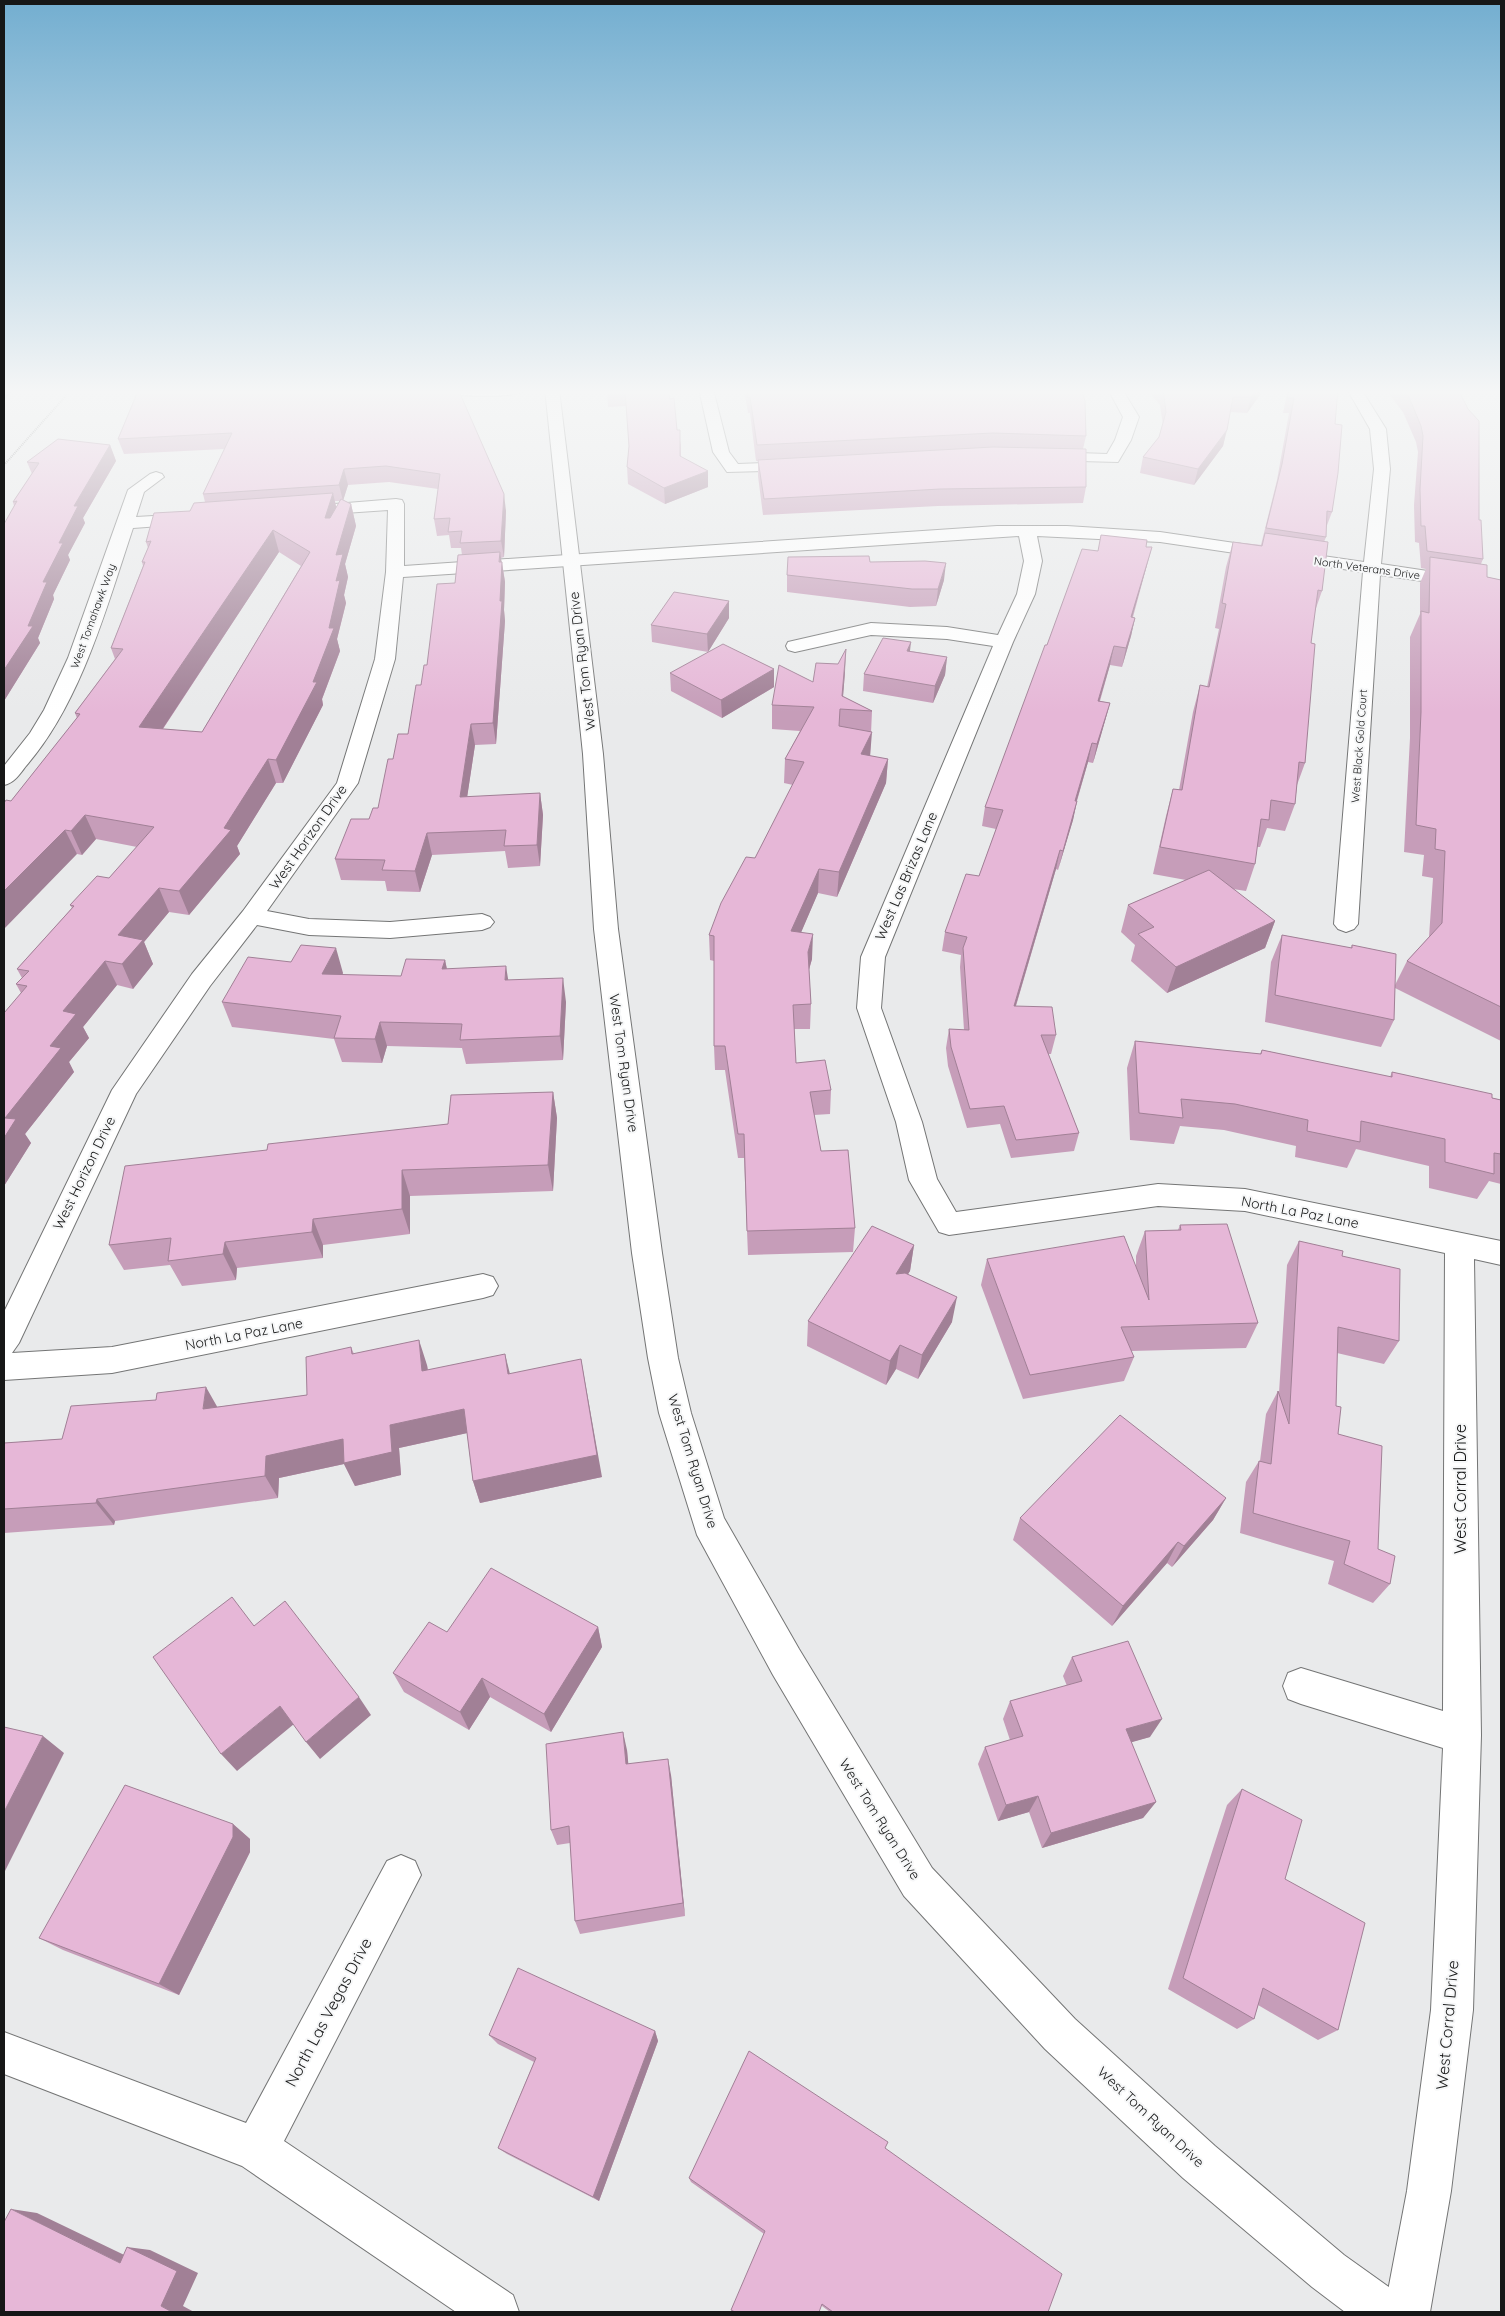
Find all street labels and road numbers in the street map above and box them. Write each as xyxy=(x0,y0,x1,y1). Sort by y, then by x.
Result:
street label: North Veterans Drive xyxy=(1313,554,1421,582)
street label: West Tomahawk Way xyxy=(67,562,119,670)
street label: West Tom Ryan Drive xyxy=(565,591,599,731)
street label: West Black Gold Court xyxy=(1348,688,1370,803)
street label: West Horizon Drive xyxy=(265,781,351,893)
street label: West Las Brizas Lane xyxy=(871,809,941,943)
street label: West Tom Ryan Drive xyxy=(605,993,643,1133)
street label: West Horizon Drive xyxy=(49,1113,119,1233)
street label: North La Paz Lane xyxy=(1240,1192,1360,1232)
street label: North La Paz Lane xyxy=(184,1314,304,1354)
street label: West Tom Ryan Drive xyxy=(664,1392,722,1530)
street label: West Corral Drive xyxy=(1450,1424,1470,1554)
street label: West Tom Ryan Drive xyxy=(835,1755,925,1883)
street label: North Las Vegas Drive xyxy=(280,1934,376,2090)
street label: West Corral Drive xyxy=(1431,1959,1463,2091)
street label: West Tom Ryan Drive xyxy=(1094,2063,1208,2171)

